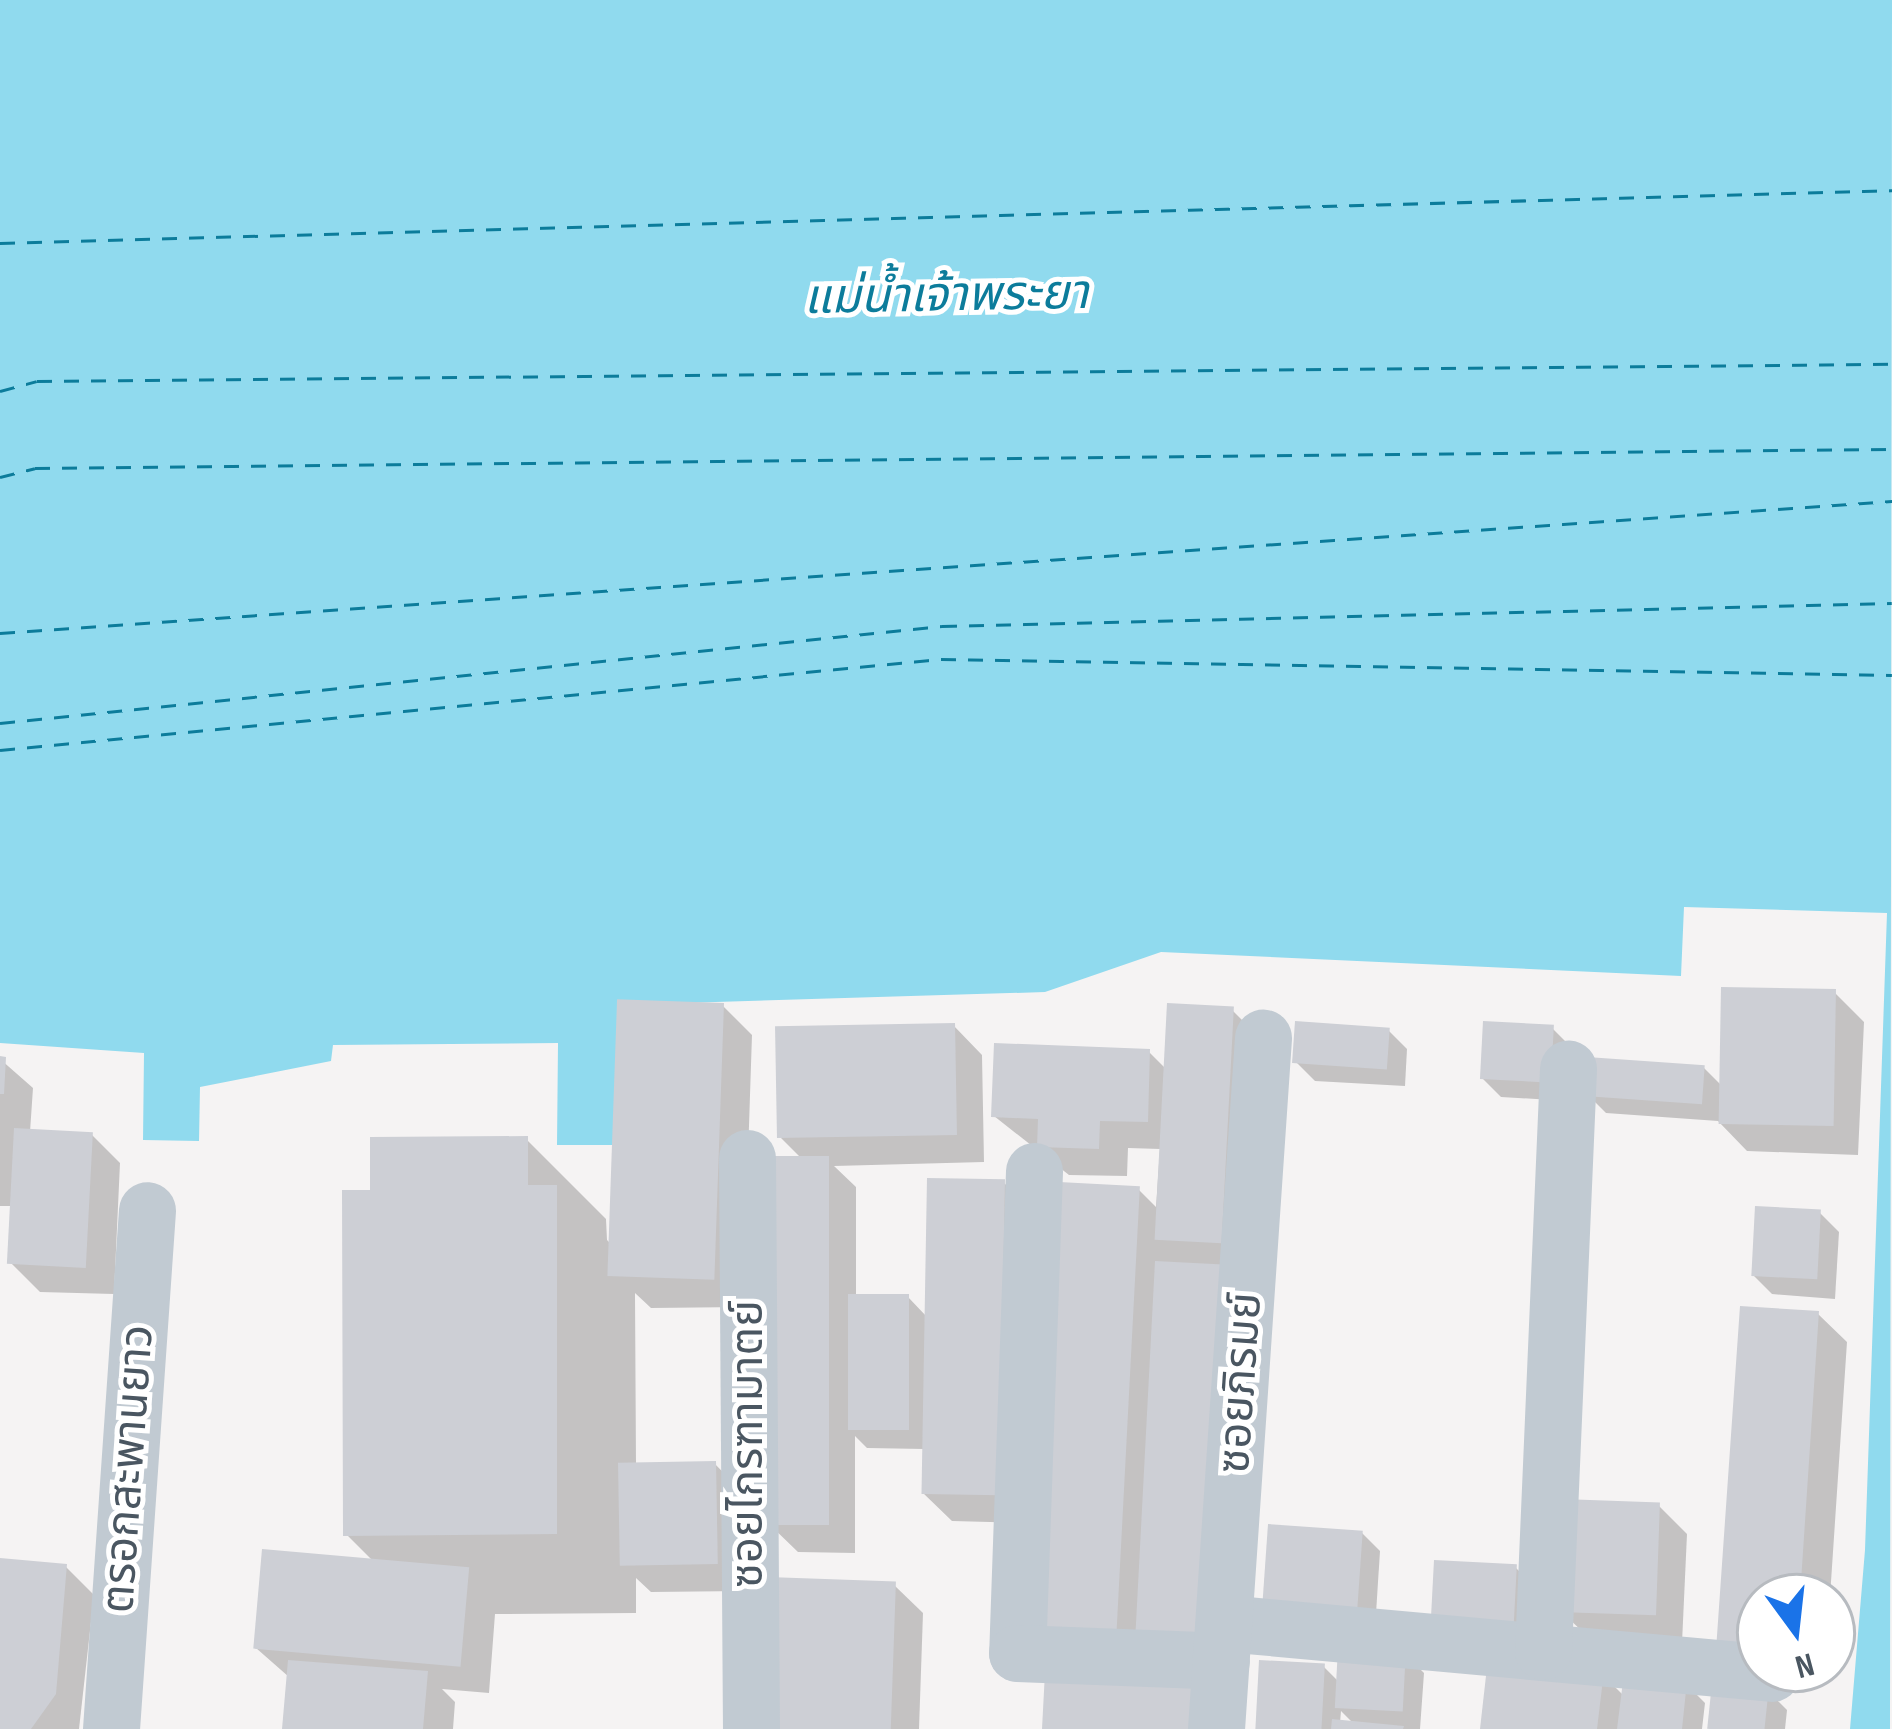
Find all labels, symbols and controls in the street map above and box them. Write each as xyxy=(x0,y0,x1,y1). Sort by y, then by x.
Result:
water label: แม่น้ำเจ้าพระยา xyxy=(803,265,1089,327)
street label: ซอยภิรมย์ xyxy=(1208,1291,1274,1475)
street label: ซอยไกรฑามาตย์ xyxy=(722,1300,776,1588)
street label: ตรอกสะพานยาว xyxy=(92,1323,166,1615)
north arrow xyxy=(1736,1573,1856,1693)
text: N xyxy=(1791,1643,1818,1686)

